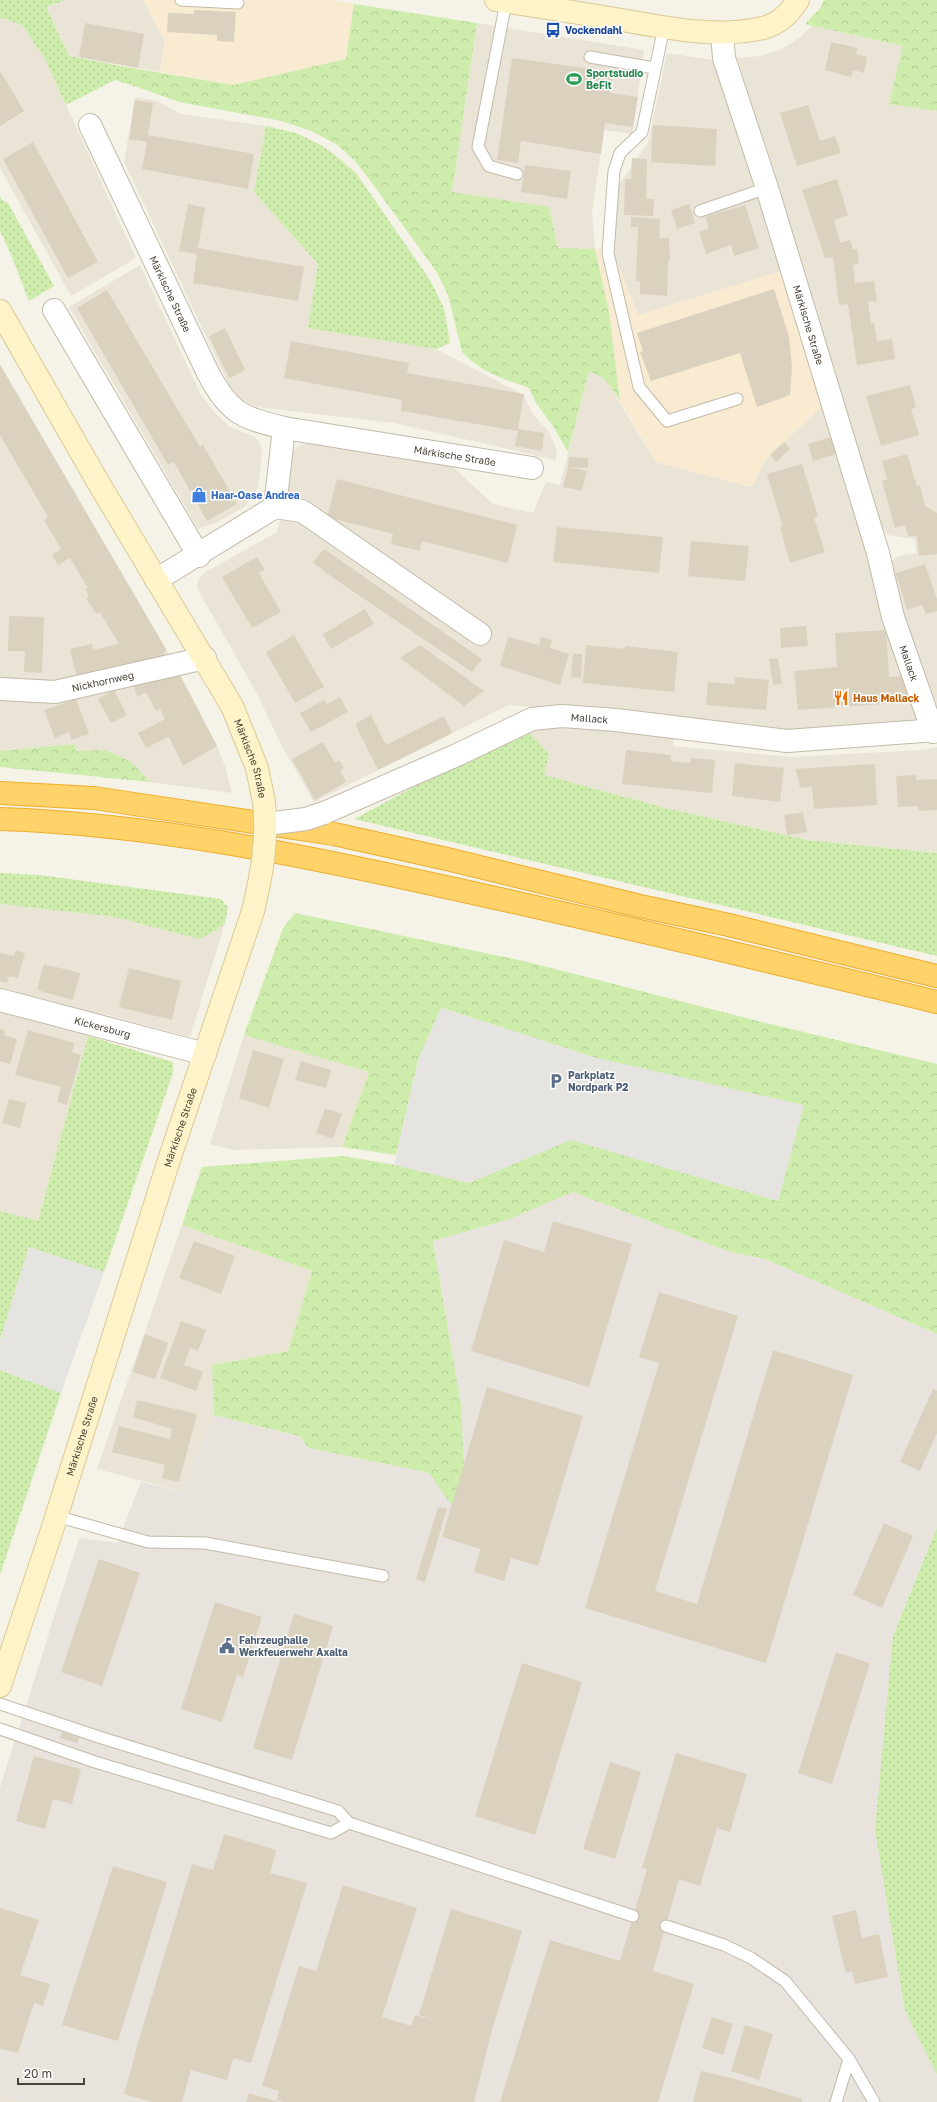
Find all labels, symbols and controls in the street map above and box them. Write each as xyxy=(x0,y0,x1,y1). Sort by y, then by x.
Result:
bus stop icon: Vockendahl xyxy=(544,21,562,39)
place label: Vockendahl xyxy=(565,24,623,36)
place label: Sportstudio BeFit xyxy=(586,67,643,91)
sports icon: Sportstudio BeFit xyxy=(565,70,583,88)
street label: Märkische Straße xyxy=(147,254,194,334)
street label: Märkische Straße xyxy=(791,283,826,366)
street label: Märkische Straße xyxy=(413,443,497,468)
shop icon: Haar-Oase Andrea xyxy=(190,486,208,504)
place label: Haar-Oase Andrea xyxy=(211,489,300,501)
street label: Mallack xyxy=(897,643,921,683)
street label: Nickhornweg xyxy=(70,668,135,694)
restaurant icon: Haus Mallack xyxy=(832,689,850,707)
place label: Haus Mallack xyxy=(853,692,919,704)
street label: Mallack xyxy=(570,711,609,725)
street label: Märkische Straße xyxy=(232,717,269,799)
street label: Kickersburg xyxy=(73,1014,132,1040)
place label: Parkplatz Nordpark P2 xyxy=(568,1069,628,1093)
parking icon: Parkplatz Nordpark P2 xyxy=(547,1072,565,1090)
street label: Märkische Straße xyxy=(161,1086,199,1169)
street label: Märkische Straße xyxy=(63,1394,100,1477)
place label: Fahrzeughalle Werkfeuerwehr Axalta xyxy=(239,1634,348,1658)
public building icon: Fahrzeughalle Werkfeuerwehr Axalta xyxy=(218,1637,236,1655)
scale bar xyxy=(18,2060,84,2086)
text: 20 m xyxy=(24,2066,52,2081)

